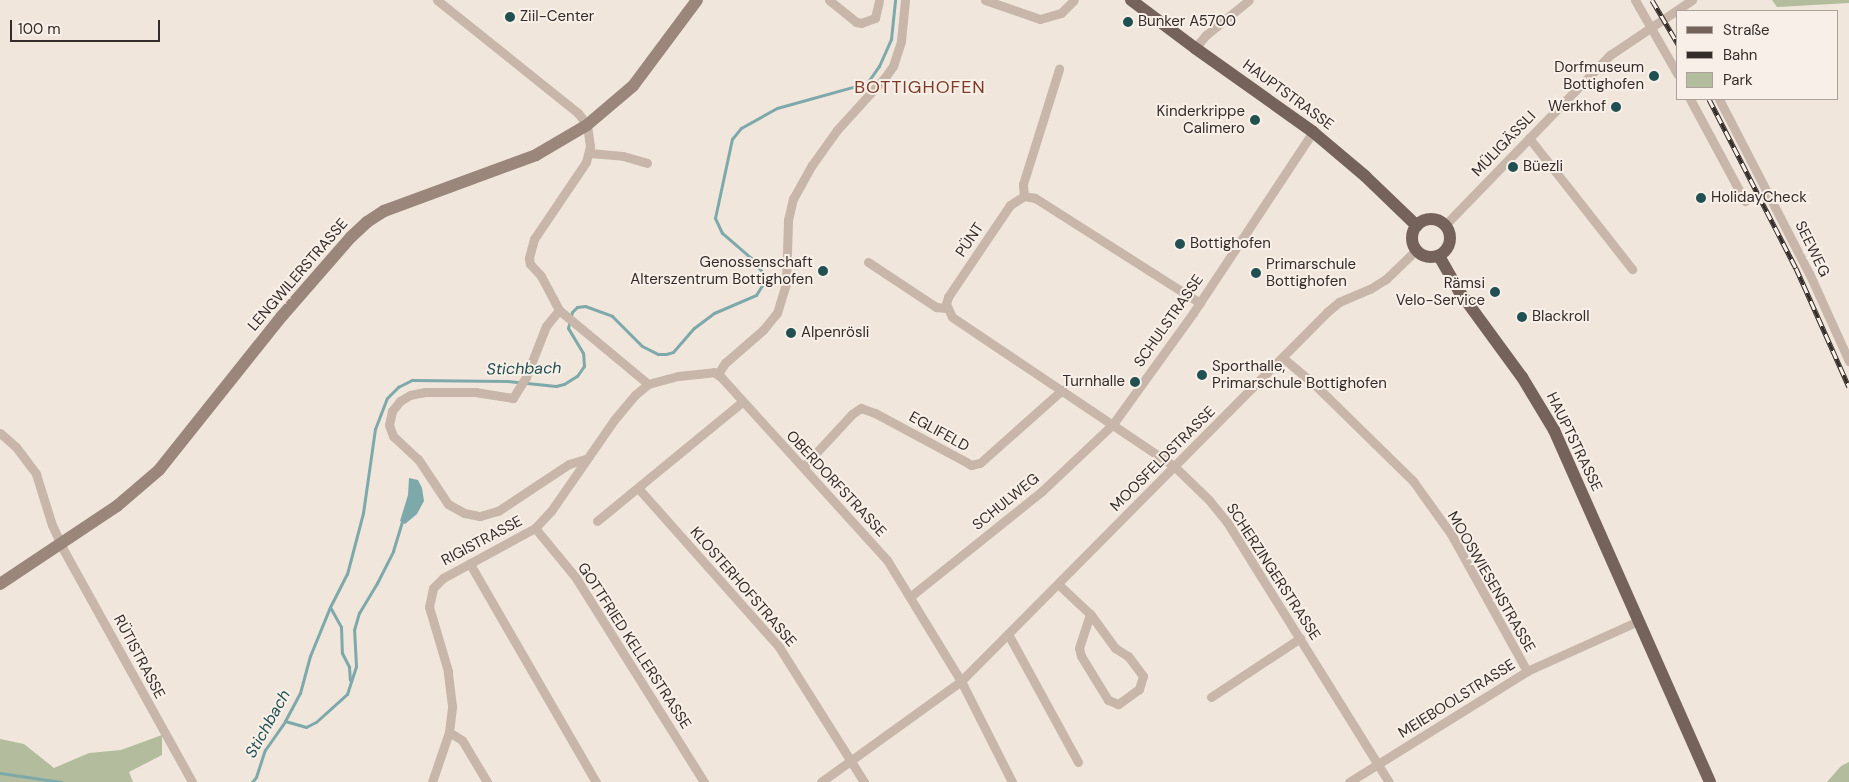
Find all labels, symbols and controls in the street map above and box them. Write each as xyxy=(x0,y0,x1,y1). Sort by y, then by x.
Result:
place label: Ziil-Center xyxy=(520,8,594,26)
scale bar xyxy=(12,10,162,42)
legend xyxy=(1676,10,1839,100)
marker: Ziil-Center xyxy=(504,11,516,23)
place label: Bunker A5700 xyxy=(1138,13,1236,31)
marker: Bunker A5700 xyxy=(1122,16,1134,28)
text: 100 m xyxy=(18,19,61,39)
text: Straße xyxy=(1723,20,1770,40)
text: Bahn xyxy=(1723,45,1757,65)
street label: HAUPTSTRASSE xyxy=(1239,56,1337,134)
place label: Dorfmuseum Bottighofen xyxy=(1554,58,1644,93)
marker: Dorfmuseum Bottighofen xyxy=(1648,70,1660,82)
text: Park xyxy=(1723,70,1753,90)
district label: BOTTIGHOFEN xyxy=(853,76,987,98)
place label: Werkhof xyxy=(1548,98,1606,116)
marker: Werkhof xyxy=(1610,101,1622,113)
place label: Kinderkrippe Calimero xyxy=(1157,102,1245,137)
street label: MÜLIGÄSSLI xyxy=(1468,108,1540,180)
marker: Kinderkrippe Calimero xyxy=(1249,114,1261,126)
place label: Büezli xyxy=(1523,158,1563,176)
marker: Büezli xyxy=(1507,161,1519,173)
place label: HolidayCheck xyxy=(1711,189,1807,207)
marker: HolidayCheck xyxy=(1695,192,1707,204)
street label: LENGWILERSTRASSE xyxy=(244,215,352,335)
street label: SEEWEG xyxy=(1791,218,1833,280)
street label: PÜNT xyxy=(952,220,988,260)
place label: Bottighofen xyxy=(1190,235,1271,253)
marker: Bottighofen xyxy=(1174,238,1186,250)
place label: Genossenschaft Alterszentrum Bottighofen xyxy=(630,253,813,288)
place label: Primarschule Bottighofen xyxy=(1266,255,1356,290)
marker: Genossenschaft Alterszentrum Bottighofen xyxy=(817,265,829,277)
marker: Primarschule Bottighofen xyxy=(1250,267,1262,279)
street label: SCHULSTRASSE xyxy=(1130,271,1208,371)
place label: Rämsi Velo-Service xyxy=(1396,274,1485,309)
marker: Rämsi Velo-Service xyxy=(1489,286,1501,298)
place label: Blackroll xyxy=(1532,308,1590,326)
marker: Blackroll xyxy=(1516,311,1528,323)
place label: Alpenrösli xyxy=(801,324,869,342)
marker: Alpenrösli xyxy=(785,327,797,339)
place label: Sporthalle, Primarschule Bottighofen xyxy=(1212,357,1387,392)
water label: Stichbach xyxy=(486,359,562,379)
marker: Sporthalle, Primarschule Bottighofen xyxy=(1196,369,1208,381)
place label: Turnhalle xyxy=(1063,373,1125,391)
marker: Turnhalle xyxy=(1129,376,1141,388)
street label: HAUPTSTRASSE xyxy=(1542,390,1606,494)
street label: MOOSFELDSTRASSE xyxy=(1107,403,1219,515)
street label: EGLIFELD xyxy=(906,408,972,456)
street label: OBERDORFSTRASSE xyxy=(782,427,890,541)
street label: SCHULWEG xyxy=(969,470,1043,534)
street label: SCHERZINGERSTRASSE xyxy=(1222,500,1324,644)
street label: MOOSWIESENSTRASSE xyxy=(1443,508,1539,656)
street label: RIGISTRASSE xyxy=(439,512,525,570)
street label: KLOSTERHOFSTRASSE xyxy=(686,523,800,651)
street label: GOTTFRIED KELLERSTRASSE xyxy=(573,560,695,732)
street label: RÜTISTRASSE xyxy=(109,612,169,702)
street label: MEIEBOOLSTRASSE xyxy=(1395,656,1519,742)
water label: Stichbach xyxy=(241,687,295,761)

